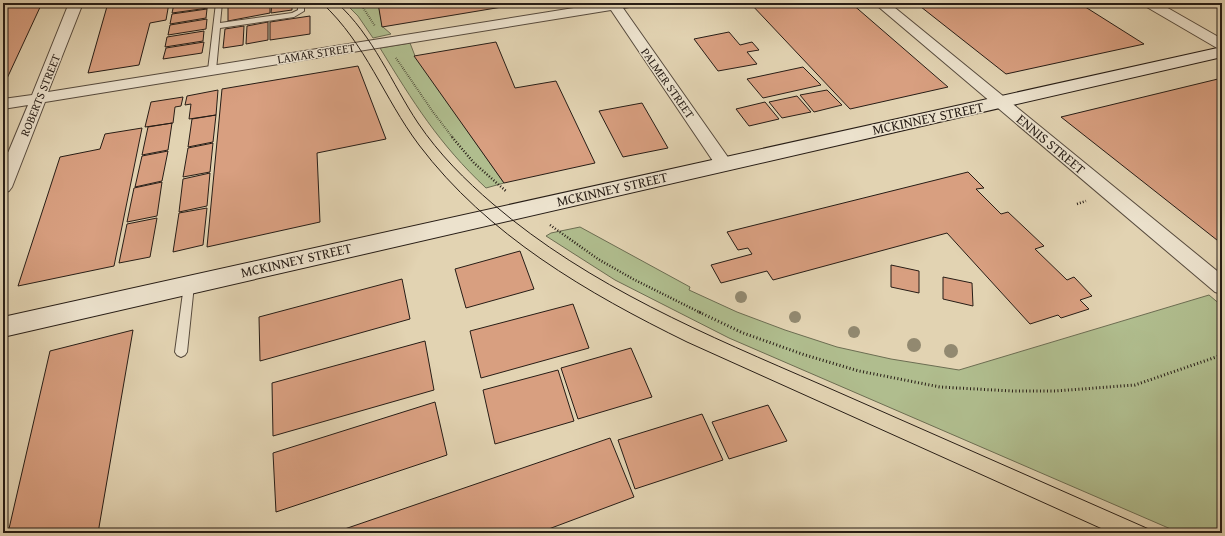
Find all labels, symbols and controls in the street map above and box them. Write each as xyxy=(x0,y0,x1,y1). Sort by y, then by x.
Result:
street label: LAMAR STREET xyxy=(276,38,356,68)
street label: PALMER STREET xyxy=(637,44,699,122)
street label: ROBERTS STREET xyxy=(16,51,64,139)
street label: MCKINNEY STREET xyxy=(871,96,986,140)
street label: ENNIS STREET xyxy=(1012,109,1090,179)
street label: MCKINNEY STREET xyxy=(555,166,670,211)
street label: MCKINNEY STREET xyxy=(239,237,354,282)

